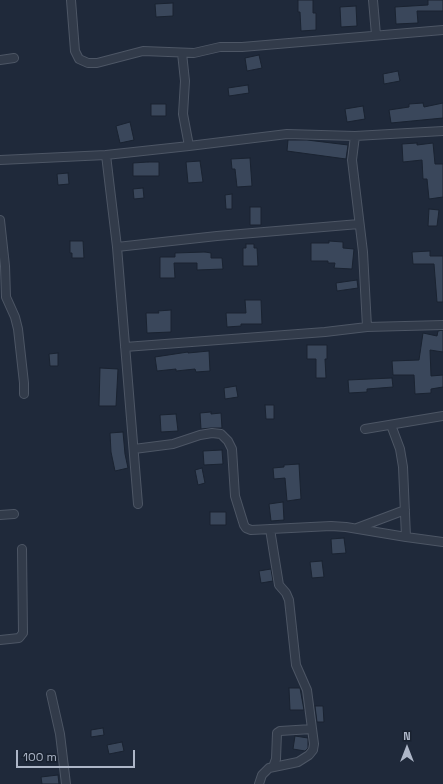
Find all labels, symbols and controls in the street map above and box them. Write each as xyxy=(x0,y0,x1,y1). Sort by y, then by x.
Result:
north arrow xyxy=(387,728,427,768)
text: N xyxy=(403,729,411,743)
scale bar xyxy=(18,742,137,768)
text: 100 m xyxy=(23,749,57,765)

